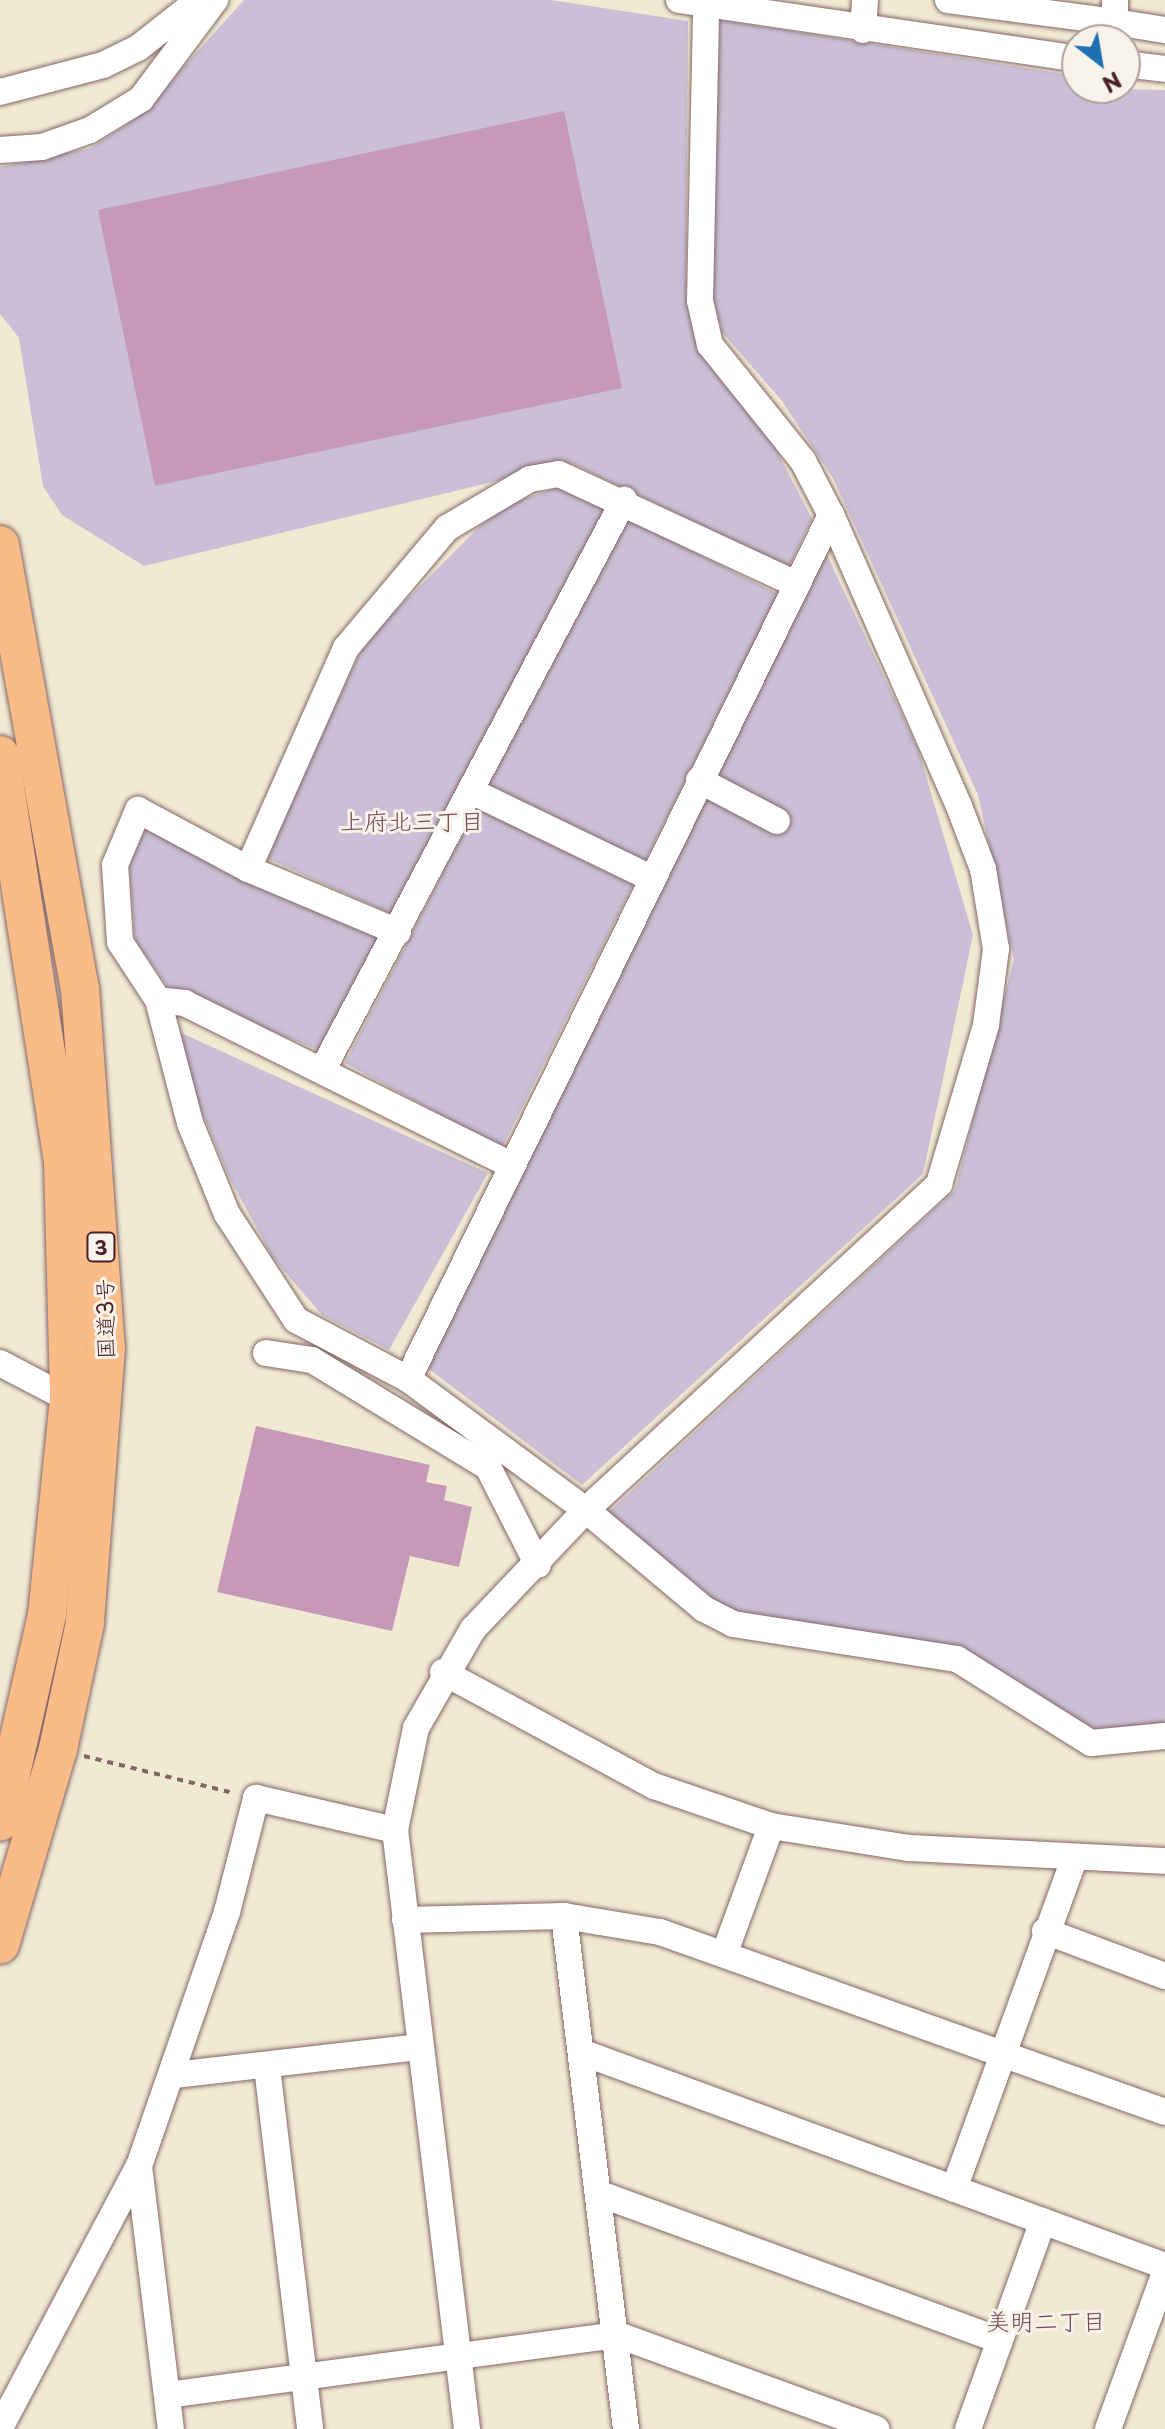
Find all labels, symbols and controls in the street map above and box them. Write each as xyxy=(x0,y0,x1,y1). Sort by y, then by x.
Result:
north arrow xyxy=(1061,24,1141,104)
text: N xyxy=(1097,65,1129,102)
district label: 上府北三丁目 xyxy=(340,807,484,835)
road number: 3 xyxy=(85,1231,117,1263)
street label: 国道3号 xyxy=(90,1279,118,1359)
district label: 美明二丁目 xyxy=(986,2307,1106,2335)

